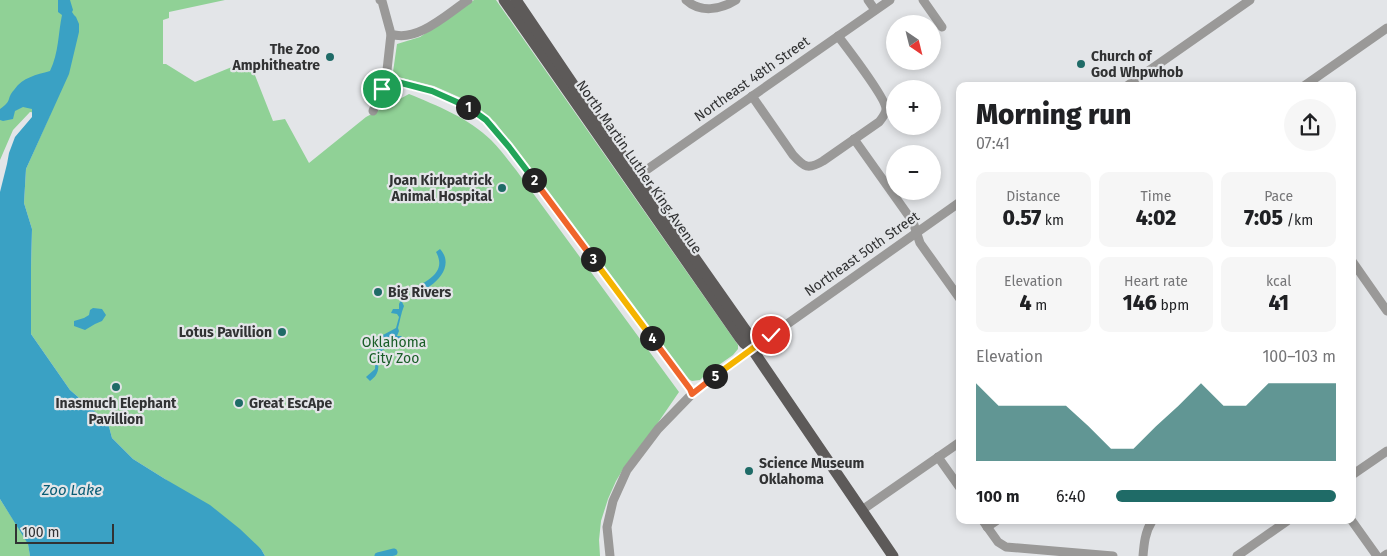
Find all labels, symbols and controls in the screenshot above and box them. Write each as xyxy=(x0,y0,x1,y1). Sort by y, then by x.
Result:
north arrow xyxy=(886,15,941,70)
map controls xyxy=(886,15,941,200)
street label: Northeast 48th Street xyxy=(691,32,814,125)
place label: The Zoo Amphitheatre xyxy=(231,41,320,74)
place label: Church of God Whpwhob xyxy=(1091,48,1183,81)
marker: The Zoo Amphitheatre xyxy=(324,51,336,63)
marker: Church of God Whpwhob xyxy=(1075,58,1087,70)
pin xyxy=(361,68,403,110)
icon: arrive xyxy=(368,75,396,103)
street label: North Martin Luther King Avenue xyxy=(572,77,706,257)
button: + xyxy=(886,80,941,135)
pin: 1 xyxy=(456,94,480,120)
text: Morning run xyxy=(976,98,1131,131)
text: 1 xyxy=(465,99,472,116)
button: share xyxy=(1284,99,1336,151)
text: 07:41 xyxy=(976,134,1010,153)
button: − xyxy=(886,145,941,200)
pin: 2 xyxy=(522,168,546,192)
place label: Joan Kirkpatrick Animal Hospital xyxy=(388,172,493,205)
text: 2 xyxy=(531,172,538,189)
marker: Joan Kirkpatrick Animal Hospital xyxy=(496,182,508,194)
text: Distance xyxy=(1006,188,1060,205)
text: Time xyxy=(1141,188,1171,205)
text: Pace xyxy=(1264,188,1293,205)
text: 0.57 xyxy=(1003,205,1041,231)
text: 4:02 xyxy=(1136,205,1176,231)
text: 7:05 xyxy=(1244,205,1283,231)
street label: Northeast 50th Street xyxy=(801,207,924,300)
text: km xyxy=(1041,212,1064,229)
text: /km xyxy=(1283,212,1313,229)
pin: 3 xyxy=(580,246,606,272)
text: 3 xyxy=(590,251,597,268)
text: Elevation xyxy=(1004,273,1063,290)
text: Heart rate xyxy=(1124,273,1188,290)
text: kcal xyxy=(1266,273,1291,290)
place label: Big Rivers xyxy=(388,284,451,301)
marker: Big Rivers xyxy=(372,286,384,298)
text: 4 xyxy=(1019,290,1032,316)
text: 146 xyxy=(1123,290,1157,316)
text: 41 xyxy=(1268,290,1289,316)
text: m xyxy=(1032,297,1047,314)
text: bpm xyxy=(1157,297,1189,314)
pin xyxy=(750,314,792,356)
icon: check xyxy=(757,321,785,349)
place label: Lotus Pavillion xyxy=(179,324,272,341)
marker: Lotus Pavillion xyxy=(276,326,288,338)
pin: 4 xyxy=(640,326,664,350)
text: 4 xyxy=(649,330,656,347)
park label: Oklahoma City Zoo xyxy=(362,334,426,367)
text: Elevation xyxy=(976,347,1043,366)
text: 100–103 m xyxy=(1262,347,1336,366)
pin: 5 xyxy=(702,364,728,388)
text: 5 xyxy=(712,368,719,385)
marker: Inasmuch Elephant Pavillion xyxy=(110,381,122,393)
place label: Inasmuch Elephant Pavillion xyxy=(55,395,177,428)
place label: Great EscApe xyxy=(249,395,333,412)
marker: Great EscApe xyxy=(233,397,245,409)
place label: Science Museum Oklahoma xyxy=(759,455,864,488)
marker: Science Museum Oklahoma xyxy=(743,465,755,477)
water label: Zoo Lake xyxy=(41,481,102,499)
text: 100 m xyxy=(976,487,1019,506)
text: 6:40 xyxy=(1056,487,1086,506)
scale bar xyxy=(15,521,114,544)
text: 100 m xyxy=(22,524,59,541)

